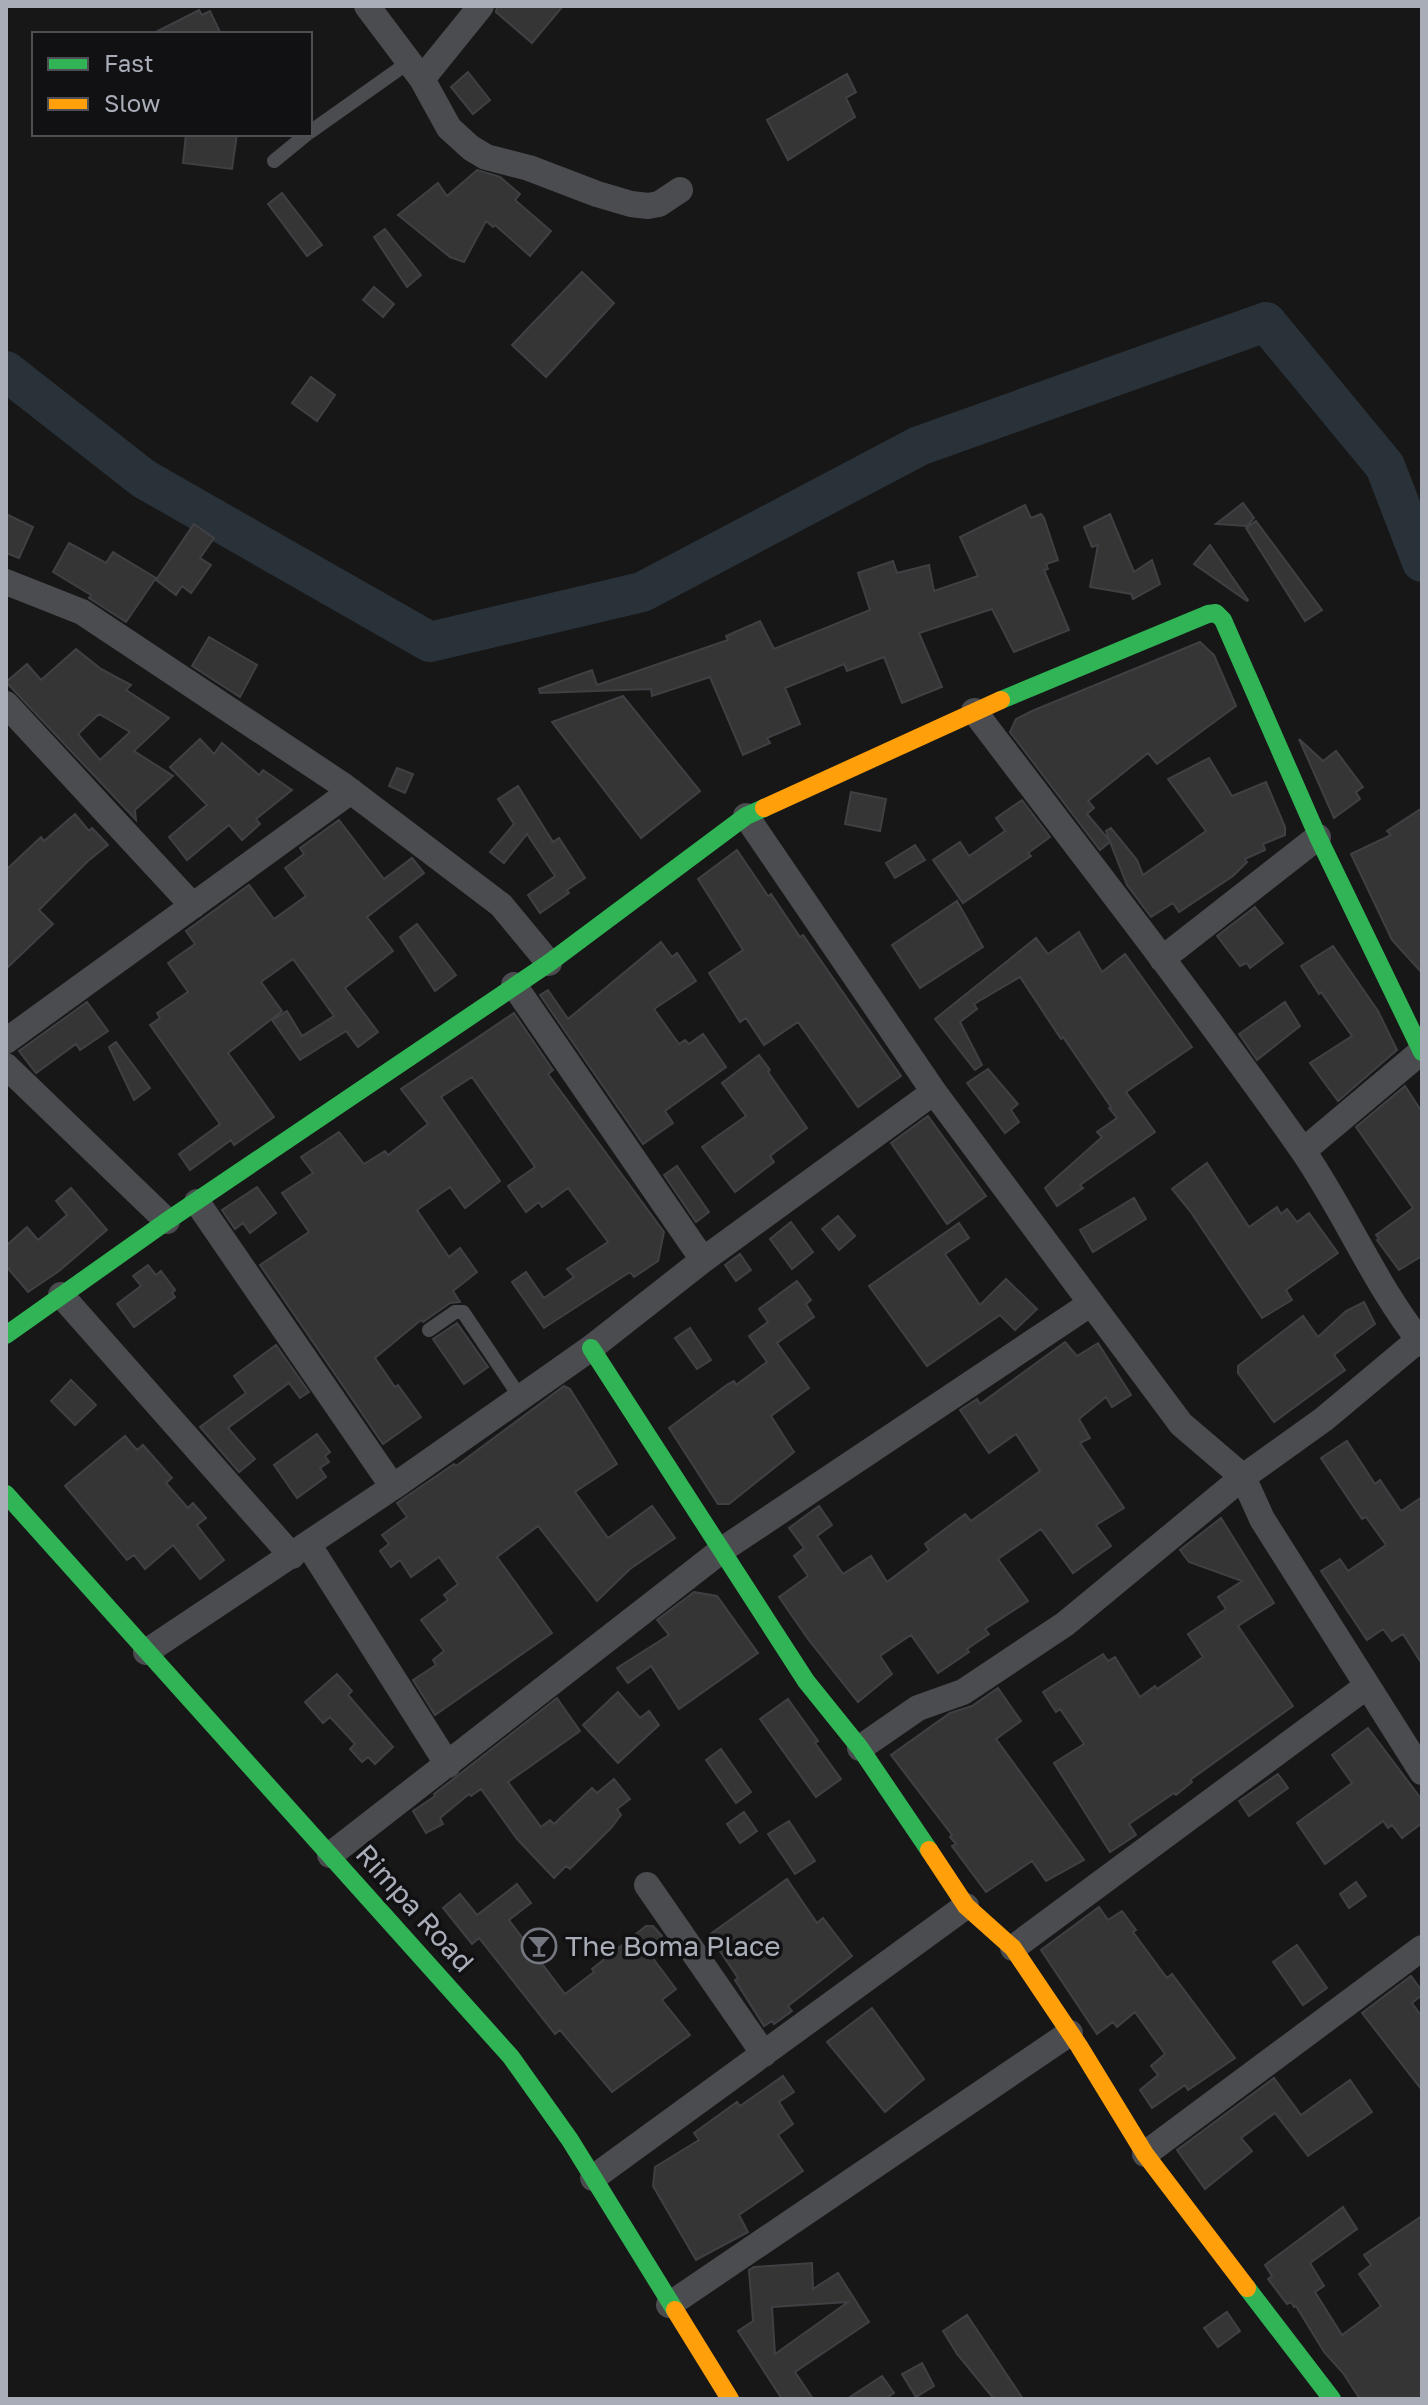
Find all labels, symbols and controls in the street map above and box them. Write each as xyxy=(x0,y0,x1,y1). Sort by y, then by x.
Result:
legend xyxy=(32,32,312,136)
text: Fast xyxy=(104,48,154,77)
text: Slow xyxy=(104,88,160,117)
street label: Rimpa Road xyxy=(350,1837,481,1978)
bar icon: The Boma Place xyxy=(520,1927,558,1965)
place label: The Boma Place xyxy=(565,1929,781,1962)

